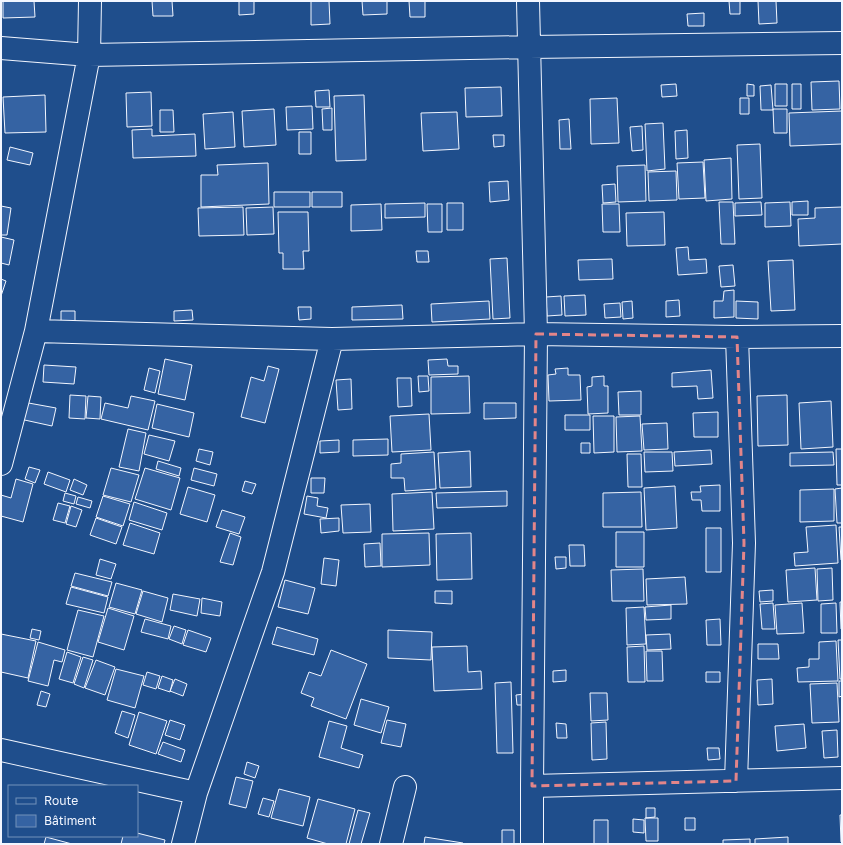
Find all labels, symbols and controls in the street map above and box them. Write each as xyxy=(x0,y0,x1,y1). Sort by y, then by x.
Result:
legend xyxy=(8,785,138,837)
text: Route xyxy=(44,793,78,808)
text: Bâtiment xyxy=(44,813,97,828)

